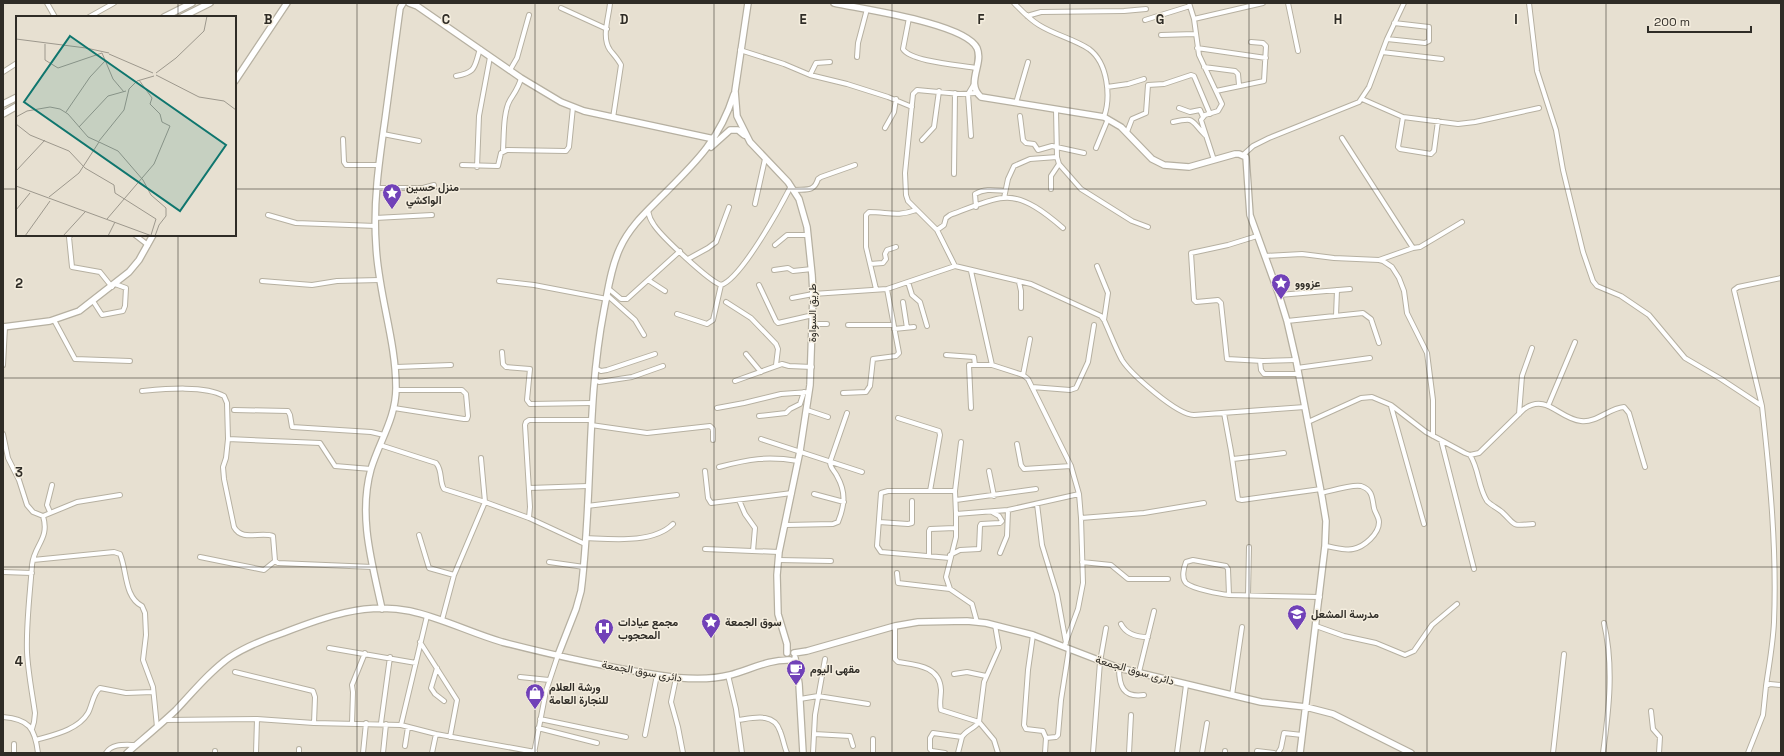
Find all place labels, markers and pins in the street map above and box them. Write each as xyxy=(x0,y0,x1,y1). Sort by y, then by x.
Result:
place label: منزل حسين الواكشي xyxy=(406,180,459,209)
place icon: منزل حسين الواكشي xyxy=(381,182,403,210)
place icon: عزووو xyxy=(1270,272,1292,300)
place label: عزووو xyxy=(1295,276,1321,290)
school or university icon: مدرسة المشعل xyxy=(1286,603,1308,631)
place label: مدرسة المشعل xyxy=(1311,607,1379,621)
place icon: سوق الجمعة xyxy=(700,611,722,639)
place label: مجمع عيادات المحجوب xyxy=(618,615,678,642)
place label: سوق الجمعة xyxy=(725,615,782,629)
hospital icon: مجمع عيادات المحجوب xyxy=(593,617,615,645)
cafe icon: مقهى اليوم xyxy=(785,658,807,686)
place label: مقهى اليوم xyxy=(810,662,860,677)
place label: ورشة العلام للنجارة العامة xyxy=(549,680,609,707)
shop icon: ورشة العلام للنجارة العامة xyxy=(524,682,546,710)

